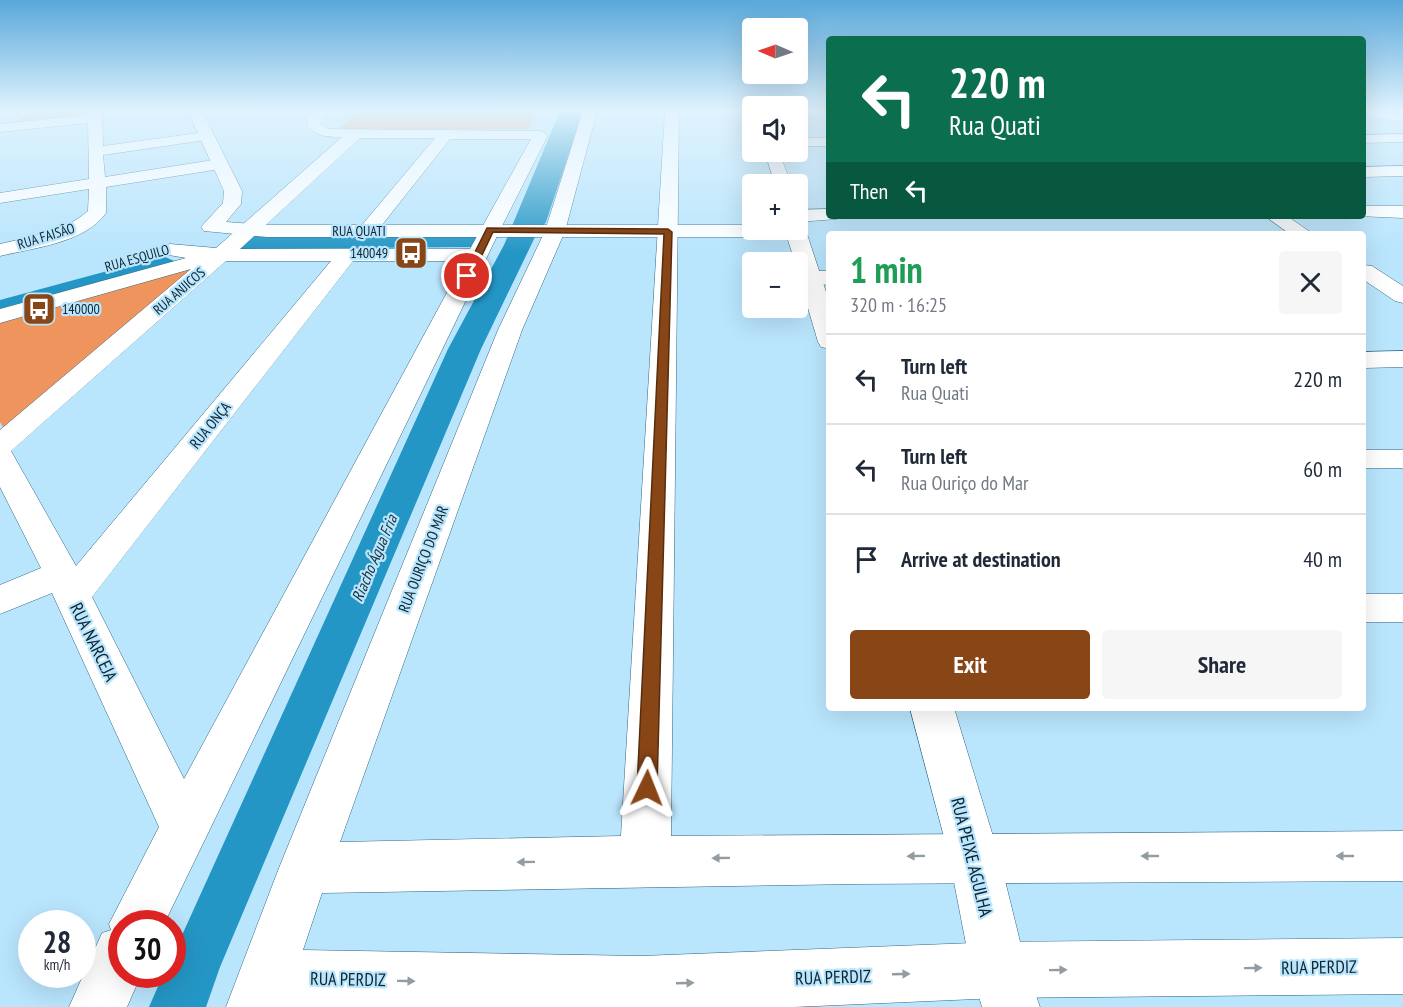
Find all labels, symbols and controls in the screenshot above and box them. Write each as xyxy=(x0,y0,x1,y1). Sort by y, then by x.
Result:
north arrow xyxy=(742,18,808,84)
map controls xyxy=(742,18,808,318)
text: 220 m xyxy=(949,55,1046,110)
icon: left xyxy=(850,60,928,138)
button: sound xyxy=(742,96,808,162)
text: Rua Quati xyxy=(949,108,1041,142)
button: + xyxy=(742,174,808,240)
icon: left xyxy=(900,174,933,207)
text: Then xyxy=(850,177,888,205)
street label: RUA FAISÃO xyxy=(15,219,77,253)
street label: RUA QUATI xyxy=(332,222,386,240)
bus stop icon: 140049 xyxy=(393,235,429,271)
street label: RUA ESQUILO xyxy=(103,240,172,276)
place label: 140049 xyxy=(350,244,388,262)
text: 1 min xyxy=(850,246,923,293)
pin xyxy=(441,250,492,301)
button: close xyxy=(1279,251,1342,314)
button: − xyxy=(742,252,808,318)
icon: arrive xyxy=(450,259,483,292)
street label: RUA ANJICOS xyxy=(149,263,209,319)
bus stop icon: 140000 xyxy=(21,291,57,327)
text: 320 m · 16:25 xyxy=(850,292,947,318)
place label: 140000 xyxy=(62,300,100,318)
text: Turn left xyxy=(901,352,967,380)
icon: left xyxy=(850,363,883,396)
text: 220 m xyxy=(1293,365,1342,393)
text: Rua Quati xyxy=(901,380,969,406)
street label: RUA ONÇA xyxy=(185,397,235,452)
text: Turn left xyxy=(901,442,967,470)
icon: left xyxy=(850,453,883,486)
text: 60 m xyxy=(1303,455,1342,483)
text: Rua Ouriço do Mar xyxy=(901,470,1028,496)
street label: RUA OURIÇO DO MAR xyxy=(394,503,452,615)
water label: Riacho Água Fria xyxy=(347,510,402,604)
icon: arrive xyxy=(850,543,883,576)
text: Arrive at destination xyxy=(901,545,1061,573)
text: 40 m xyxy=(1303,545,1342,573)
street label: RUA NARCEJA xyxy=(65,599,123,686)
button: Exit xyxy=(850,630,1090,699)
button: Share xyxy=(1102,630,1342,699)
position arrow xyxy=(615,756,679,820)
street label: RUA PEIXE AGULHA xyxy=(946,795,998,919)
one-way arrow xyxy=(906,851,925,861)
one-way arrow xyxy=(1140,851,1159,861)
one-way arrow xyxy=(1335,851,1354,861)
one-way arrow xyxy=(711,854,730,863)
one-way arrow xyxy=(516,857,535,867)
speed limit sign: 30 xyxy=(108,910,186,988)
text: 28 xyxy=(43,922,71,961)
text: km/h xyxy=(44,955,70,974)
street label: RUA PERDIZ xyxy=(1281,955,1357,979)
one-way arrow xyxy=(1243,963,1262,972)
street label: RUA PERDIZ xyxy=(795,964,871,990)
one-way arrow xyxy=(1048,965,1067,975)
street label: RUA PERDIZ xyxy=(310,967,386,991)
one-way arrow xyxy=(892,970,911,979)
one-way arrow xyxy=(397,976,416,985)
one-way arrow xyxy=(676,979,695,988)

